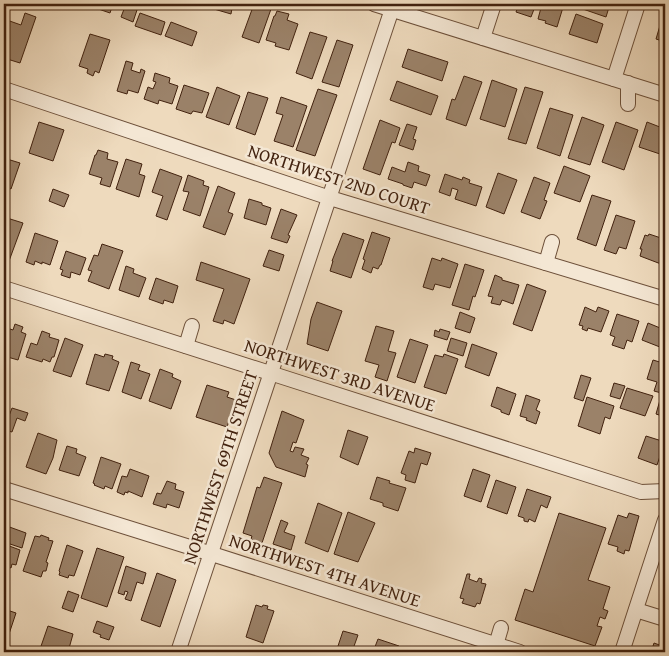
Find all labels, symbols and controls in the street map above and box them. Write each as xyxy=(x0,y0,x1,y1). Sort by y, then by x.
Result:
street label: NORTHWEST 2ND COURT xyxy=(244,137,434,221)
street label: NORTHWEST 3RD AVENUE xyxy=(241,331,439,419)
street label: NORTHWEST 69TH STREET xyxy=(176,366,264,568)
street label: NORTHWEST 4TH AVENUE xyxy=(226,526,424,614)

